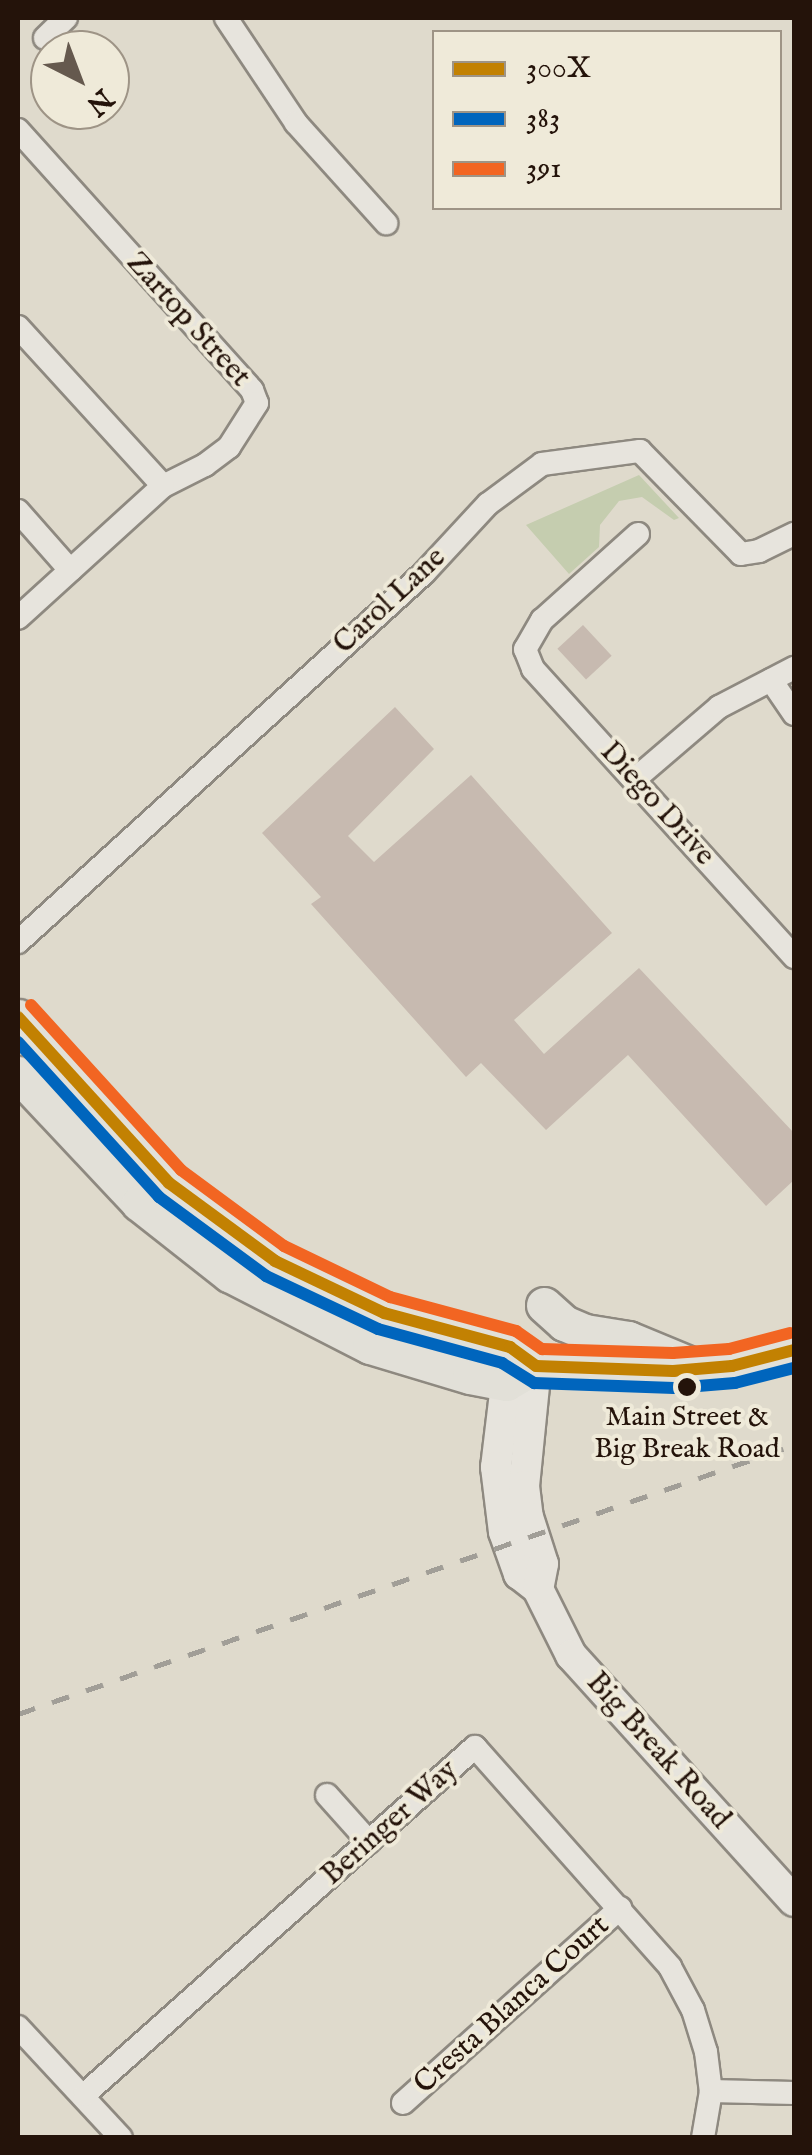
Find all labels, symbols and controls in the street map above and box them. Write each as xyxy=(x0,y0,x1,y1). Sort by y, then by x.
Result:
north arrow xyxy=(30,30,130,130)
legend xyxy=(432,30,782,210)
text: 300X xyxy=(526,50,591,88)
text: N xyxy=(78,80,120,122)
text: 383 xyxy=(526,100,560,138)
text: 391 xyxy=(526,150,561,188)
street label: Zartop Street xyxy=(118,245,258,395)
street label: Carol Lane xyxy=(326,540,454,662)
street label: Diego Drive xyxy=(592,735,722,873)
marker: Main Street & Big Break Road xyxy=(677,1377,697,1397)
place label: Main Street & Big Break Road xyxy=(594,1401,780,1467)
street label: Big Break Road xyxy=(578,1665,738,1837)
street label: Beringer Way xyxy=(315,1753,465,1893)
street label: Cresta Blanca Court xyxy=(407,1908,617,2102)

